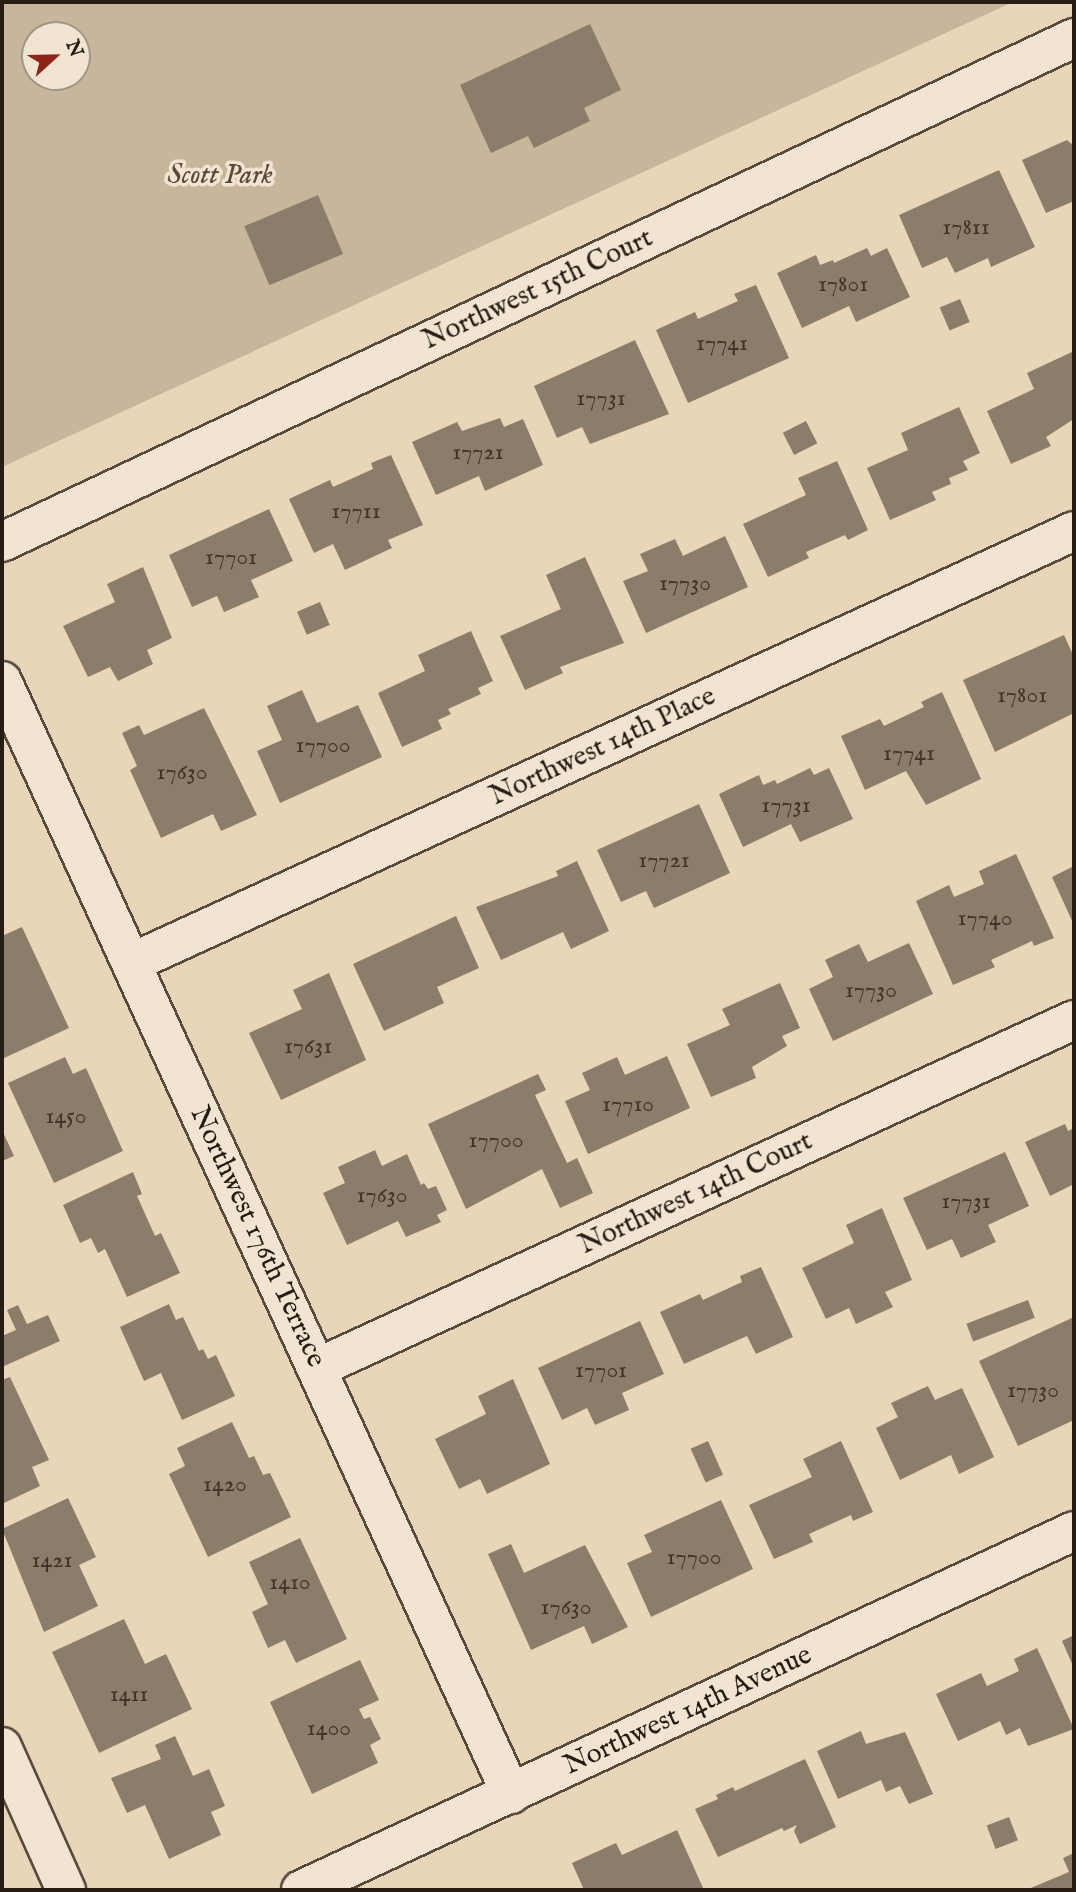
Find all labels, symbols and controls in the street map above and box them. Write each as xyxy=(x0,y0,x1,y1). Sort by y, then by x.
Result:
north arrow xyxy=(21,21,91,91)
text: N xyxy=(59,37,88,61)
park label: Scott Park xyxy=(167,159,273,193)
house number: 17811 xyxy=(942,214,990,242)
street label: Northwest 15th Court xyxy=(418,222,658,358)
house number: 17801 xyxy=(818,271,868,299)
house number: 17741 xyxy=(696,330,748,358)
house number: 17731 xyxy=(576,385,626,413)
house number: 17721 xyxy=(452,439,504,467)
house number: 17711 xyxy=(331,498,381,526)
house number: 17701 xyxy=(205,544,257,572)
house number: 17730 xyxy=(659,570,711,598)
street label: Northwest 14th Place xyxy=(485,680,721,814)
house number: 17801 xyxy=(997,682,1047,710)
house number: 17700 xyxy=(296,732,350,760)
house number: 17741 xyxy=(883,740,935,768)
house number: 17630 xyxy=(156,759,208,787)
house number: 17731 xyxy=(761,792,811,820)
house number: 17721 xyxy=(638,847,690,875)
house number: 17740 xyxy=(958,905,1012,933)
house number: 17730 xyxy=(845,977,897,1005)
house number: 17631 xyxy=(284,1033,332,1061)
house number: 17710 xyxy=(602,1091,654,1119)
street label: Northwest 176th Terrace xyxy=(182,1101,332,1373)
house number: 1450 xyxy=(45,1103,87,1131)
street label: Northwest 14th Court xyxy=(574,1125,818,1263)
house number: 17700 xyxy=(469,1127,523,1155)
house number: 17630 xyxy=(356,1182,408,1210)
house number: 17731 xyxy=(941,1188,991,1216)
house number: 17701 xyxy=(575,1357,627,1385)
house number: 17730 xyxy=(1007,1377,1059,1405)
house number: 1420 xyxy=(203,1471,247,1499)
house number: 17700 xyxy=(667,1544,721,1572)
house number: 1421 xyxy=(32,1547,72,1575)
house number: 1410 xyxy=(269,1569,311,1597)
house number: 17630 xyxy=(540,1594,592,1622)
street label: Northwest 14th Avenue xyxy=(559,1639,817,1783)
house number: 1411 xyxy=(110,1681,148,1709)
house number: 1400 xyxy=(307,1715,351,1743)

